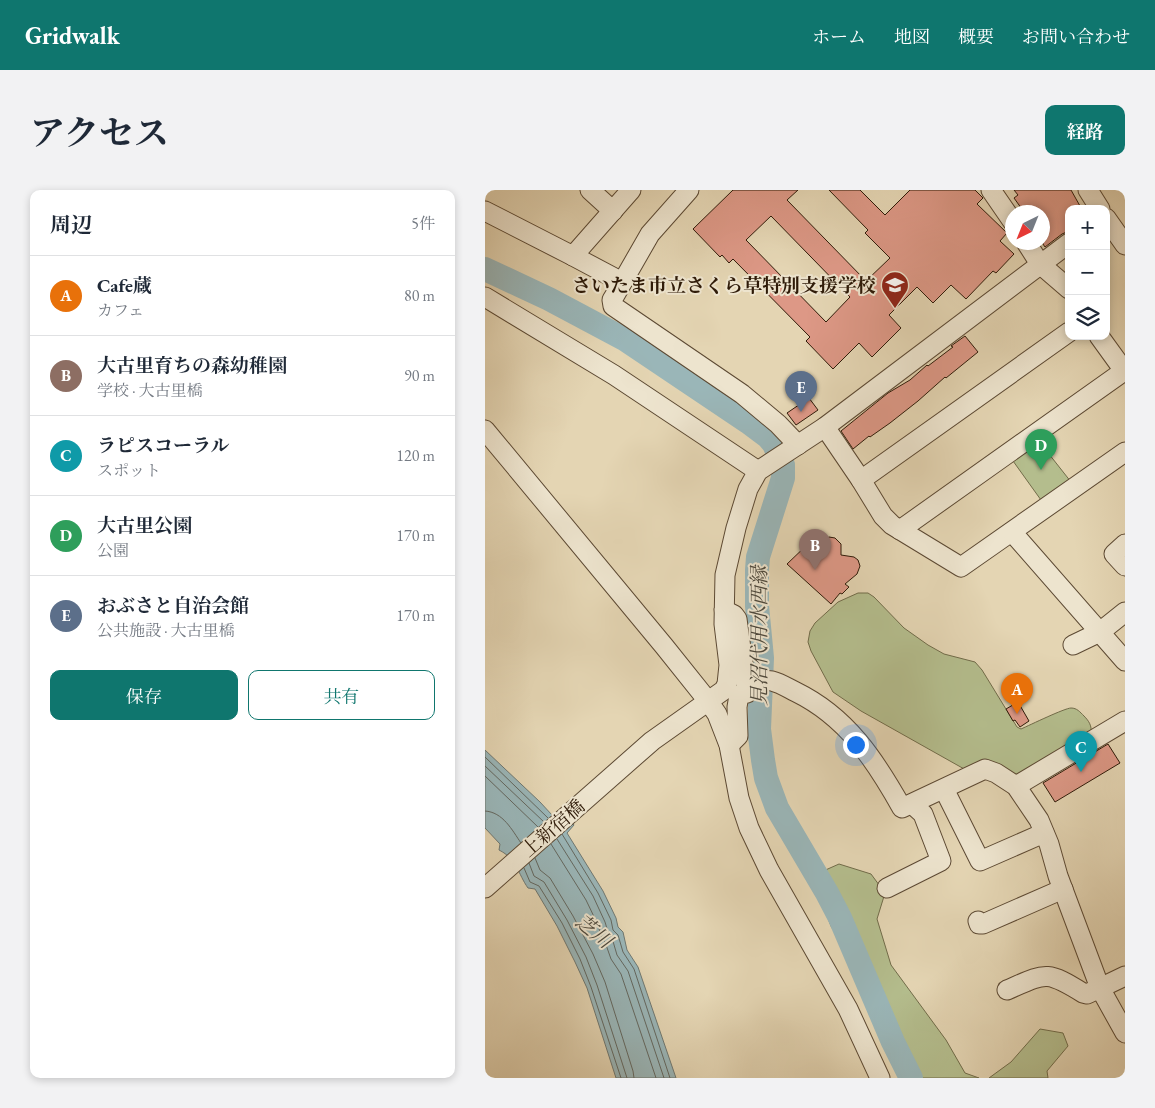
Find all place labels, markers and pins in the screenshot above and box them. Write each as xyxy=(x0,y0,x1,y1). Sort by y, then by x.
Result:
school or university icon: さいたま市立さくら草特別支援学校 xyxy=(880,270,910,309)
place label: さいたま市立さくら草特別支援学校 xyxy=(572,273,876,298)
pin: E xyxy=(785,371,817,412)
pin: D xyxy=(1025,429,1057,470)
pin: B xyxy=(799,529,831,570)
pin: A xyxy=(1001,673,1033,714)
pin: C xyxy=(1065,731,1097,772)

